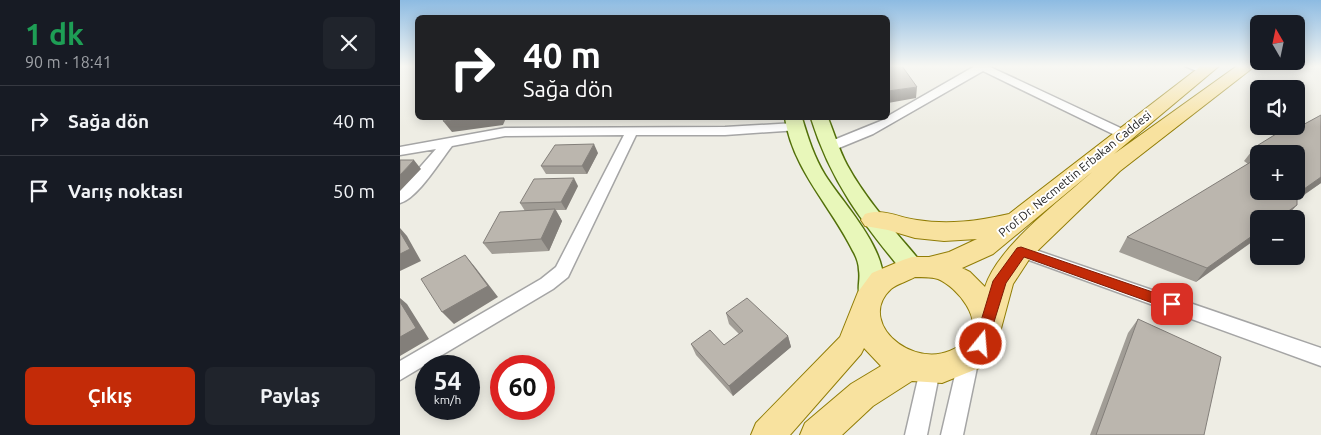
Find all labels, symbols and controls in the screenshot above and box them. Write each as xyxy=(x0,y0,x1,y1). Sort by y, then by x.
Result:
north arrow xyxy=(1250,15,1305,70)
map controls xyxy=(1250,15,1305,265)
text: 1 dk xyxy=(25,17,84,51)
button: close xyxy=(323,17,375,69)
icon: right xyxy=(440,35,505,100)
text: 40 m xyxy=(523,35,601,75)
text: 90 m · 18:41 xyxy=(25,53,112,71)
text: Sağa dön xyxy=(523,76,613,101)
button: sound xyxy=(1250,80,1305,135)
icon: right xyxy=(25,107,53,135)
street label: Prof.Dr. Necmettin Erbakan Caddesi xyxy=(996,108,1154,239)
text: Sağa dön xyxy=(68,110,149,132)
text: 40 m xyxy=(333,110,375,132)
button: + xyxy=(1250,145,1305,200)
icon: arrive xyxy=(25,177,53,205)
text: Varış noktası xyxy=(68,180,183,202)
text: 50 m xyxy=(333,180,375,202)
button: − xyxy=(1250,210,1305,265)
pin xyxy=(1151,283,1193,325)
icon: arrive xyxy=(1158,290,1186,318)
position arrow xyxy=(954,317,1006,369)
speed limit sign: 60 xyxy=(490,355,555,420)
button: Çıkış xyxy=(25,367,195,425)
button: Paylaş xyxy=(205,367,375,425)
text: 54 xyxy=(433,367,462,395)
text: km/h xyxy=(434,393,461,406)

